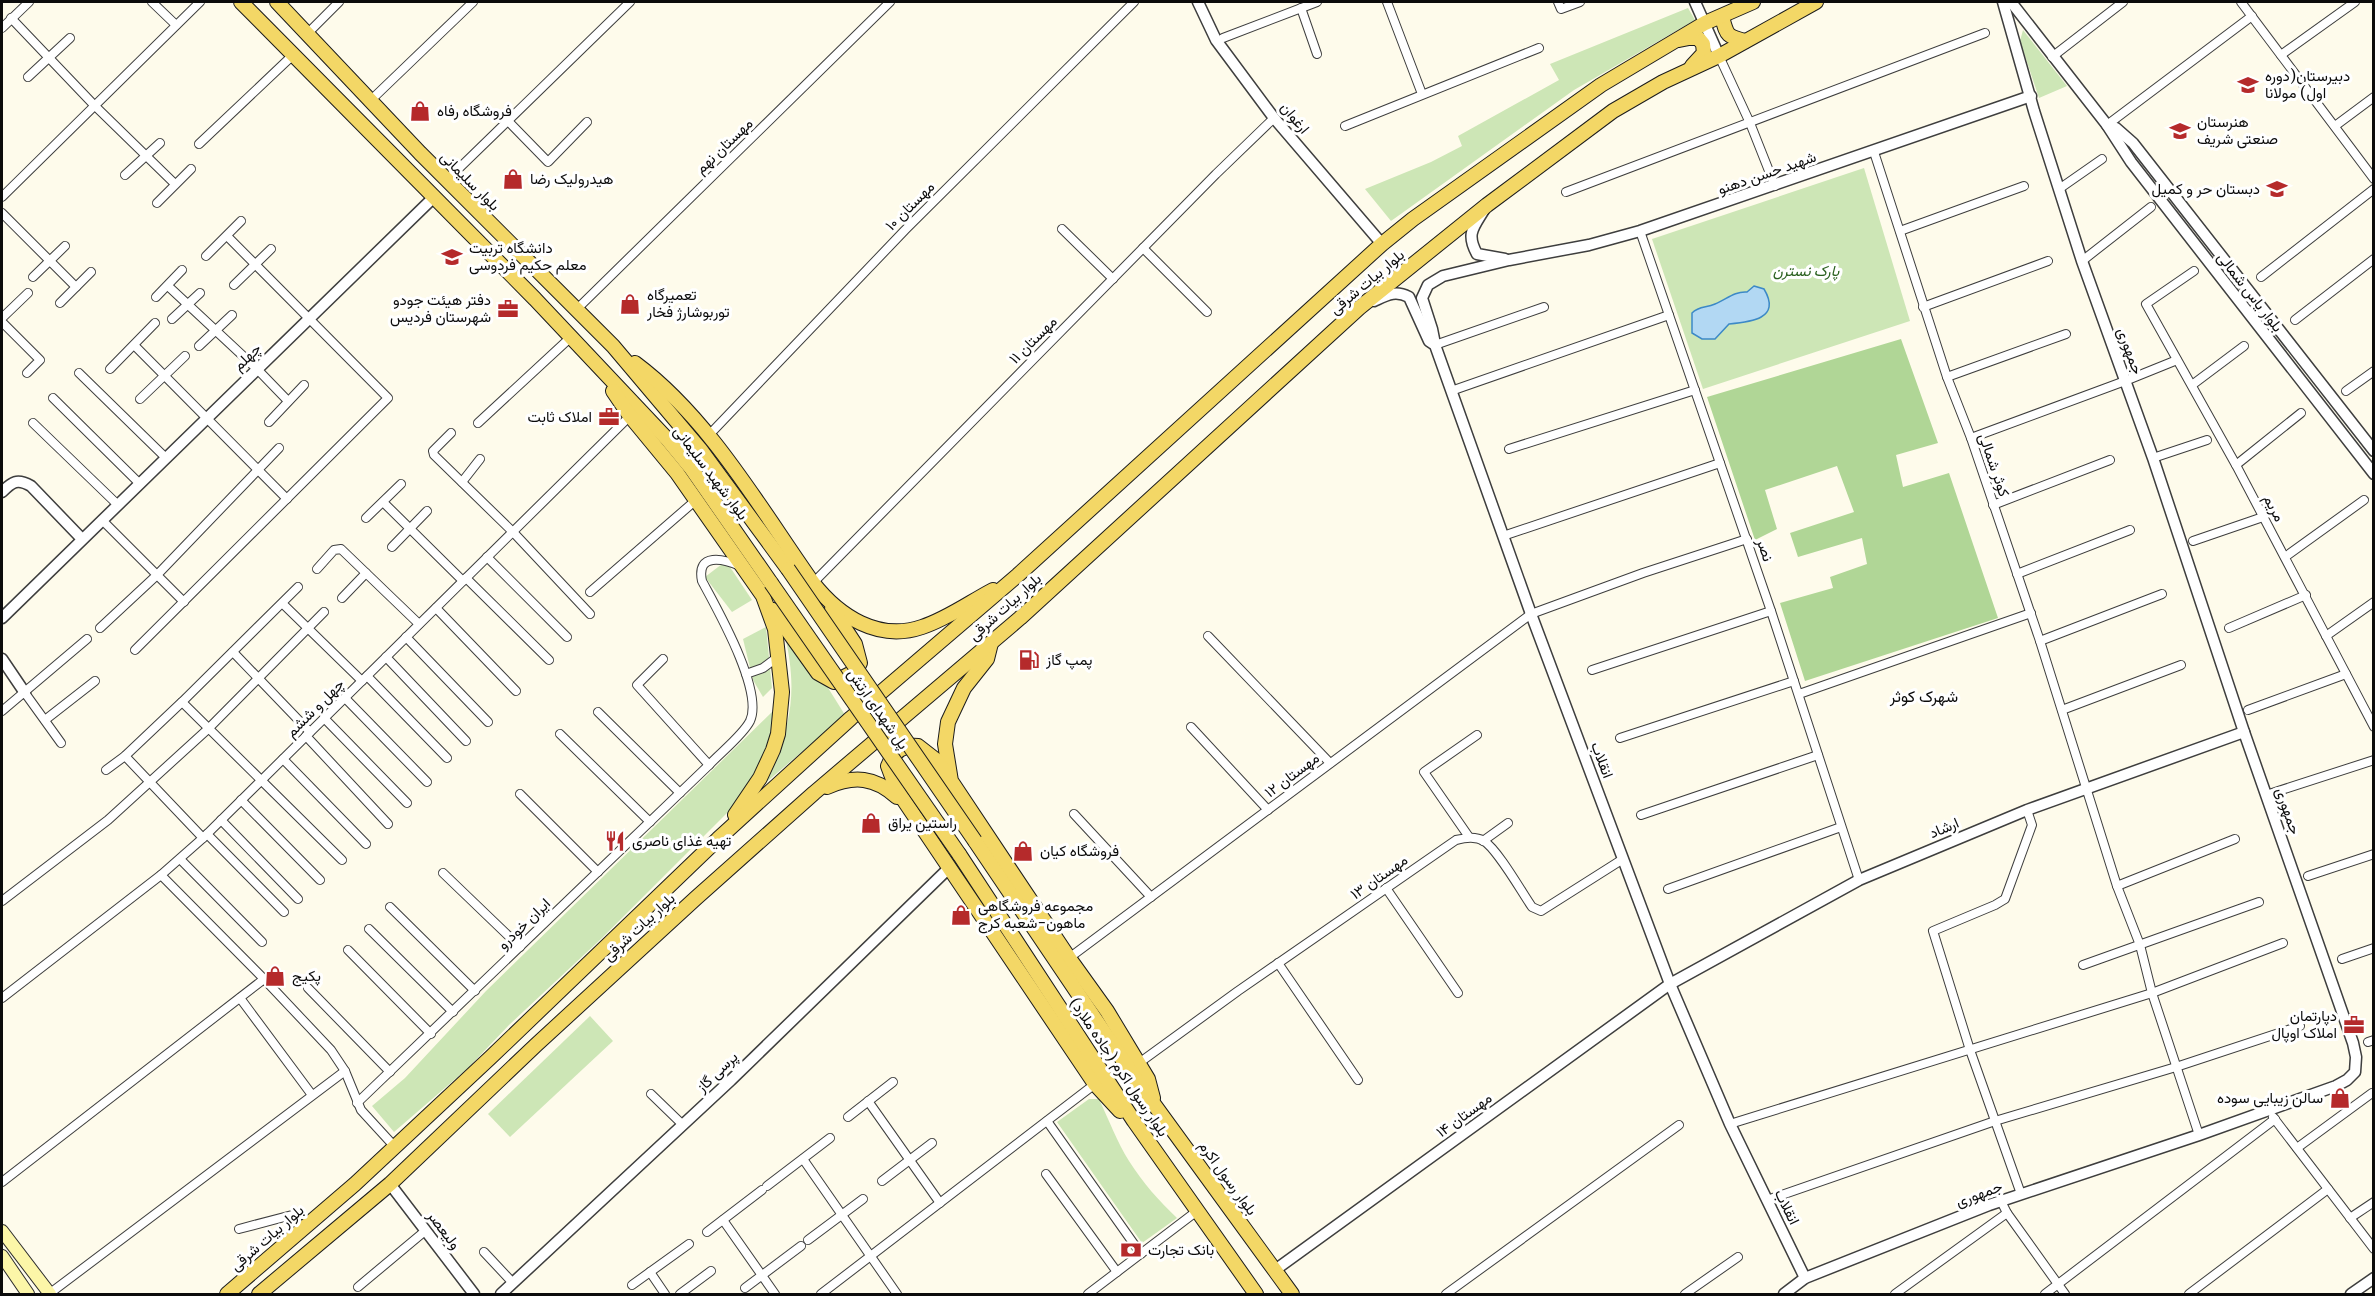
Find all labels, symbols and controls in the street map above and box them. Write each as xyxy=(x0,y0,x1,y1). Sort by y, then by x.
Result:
place label: دبیرستان(دوره اول) مولانا xyxy=(2265,66,2350,102)
school or university icon: دبیرستان(دوره اول) مولانا xyxy=(2236,73,2260,97)
street label: ارغوان xyxy=(1277,98,1314,137)
shop icon: فروشگاه رفاه xyxy=(408,99,432,123)
place label: فروشگاه رفاه xyxy=(437,101,512,120)
place label: هنرستان صنعتی شریف xyxy=(2197,112,2278,149)
street label: مهستان نهم xyxy=(691,114,757,178)
school or university icon: هنرستان صنعتی شریف xyxy=(2168,119,2192,143)
street label: بلوار سلیمانی xyxy=(436,147,504,215)
street label: شهید حسن دهنو xyxy=(1715,147,1819,199)
shop icon: هیدرولیک رضا xyxy=(501,167,525,191)
place label: هیدرولیک رضا xyxy=(530,169,613,188)
street label: مهستان ۱۰ xyxy=(881,177,938,234)
school or university icon: دبستان حر و کمیل xyxy=(2265,177,2289,201)
place label: دبستان حر و کمیل xyxy=(2151,179,2260,198)
place label: دانشگاه تربیت معلم حکیم فردوسی xyxy=(469,238,587,275)
school or university icon: دانشگاه تربیت معلم حکیم فردوسی xyxy=(440,245,464,269)
street label: بلوار بیات شرقی xyxy=(1325,245,1409,319)
street label: بلوار یاس شمالی xyxy=(2212,248,2288,336)
park label: پارک نسترن xyxy=(1773,261,1840,281)
place label: تعمیرگاه توربوشارژ فخار xyxy=(646,285,730,321)
place label: دفتر هیئت جودو شهرستان فردیس xyxy=(390,290,491,327)
shop icon: تعمیرگاه توربوشارژ فخار xyxy=(618,292,642,316)
office icon: دفتر هیئت جودو شهرستان فردیس xyxy=(496,297,520,321)
street label: مهستان ۱۱ xyxy=(1005,312,1061,368)
street label: جمهوری xyxy=(2112,325,2148,377)
street label: چهلم xyxy=(229,339,265,375)
office icon: املاک ثابت xyxy=(597,405,621,429)
place label: املاک ثابت xyxy=(528,407,592,426)
street label: بلوار شهید سلیمانی xyxy=(669,422,753,524)
street label: کوثر شمالی xyxy=(1974,431,2014,500)
street label: مریم xyxy=(2259,491,2289,525)
street label: نصر xyxy=(1752,535,1778,564)
street label: بلوار بیات شرقی xyxy=(964,569,1046,645)
fuel station icon: پمپ گاز xyxy=(1017,648,1041,672)
place label: پمپ گاز xyxy=(1045,650,1092,670)
street label: پل شهدای ارتش xyxy=(843,665,913,753)
street label: چهل و ششم xyxy=(281,674,349,742)
district label: شهرک کوثر xyxy=(1889,686,1958,707)
street label: انقلاب xyxy=(1587,739,1618,781)
street label: مهستان ۱۲ xyxy=(1261,748,1323,801)
street label: جمهوری xyxy=(2271,785,2305,837)
shop icon: راستین یراق xyxy=(859,811,883,835)
place label: راستین یراق xyxy=(888,813,957,833)
street label: ارشاد xyxy=(1926,813,1961,842)
restaurant icon: تهیه غذای ناصری xyxy=(603,829,627,853)
place label: تهیه غذای ناصری xyxy=(632,831,732,851)
shop icon: فروشگاه کیان xyxy=(1011,839,1035,863)
place label: فروشگاه کیان xyxy=(1040,841,1119,860)
street label: مهستان ۱۳ xyxy=(1346,850,1411,903)
street label: بلوار بیات شرقی xyxy=(599,888,679,966)
street label: ایران خودرو xyxy=(493,894,554,953)
place label: مجموعه فروشگاهی ماهون-شعبه کرج xyxy=(978,896,1093,934)
shop icon: مجموعه فروشگاهی ماهون-شعبه کرج xyxy=(949,903,973,927)
shop icon: پکیج xyxy=(263,964,287,988)
place label: پکیج xyxy=(292,966,321,987)
street label: بلوار رسول اکرم (جاده ملارد) xyxy=(1065,994,1173,1140)
place label: دپارتمان املاک اوپال xyxy=(2271,1006,2337,1043)
office icon: دپارتمان املاک اوپال xyxy=(2342,1013,2366,1037)
street label: پرسی گاز xyxy=(691,1047,742,1097)
shop icon: سالن زیبایی سوده xyxy=(2328,1086,2352,1110)
street label: مهستان ۱۴ xyxy=(1432,1088,1495,1141)
place label: سالن زیبایی سوده xyxy=(2217,1088,2323,1108)
street label: بلوار رسول اکرم xyxy=(1194,1137,1262,1219)
street label: جمهوری xyxy=(1953,1176,2005,1212)
street label: انقلاب xyxy=(1771,1186,1804,1228)
street label: بلوار بیات شرقی xyxy=(226,1200,308,1276)
street label: ولیعصر xyxy=(423,1206,465,1253)
bank icon: بانک تجارت xyxy=(1119,1238,1143,1262)
place label: بانک تجارت xyxy=(1148,1240,1214,1259)

